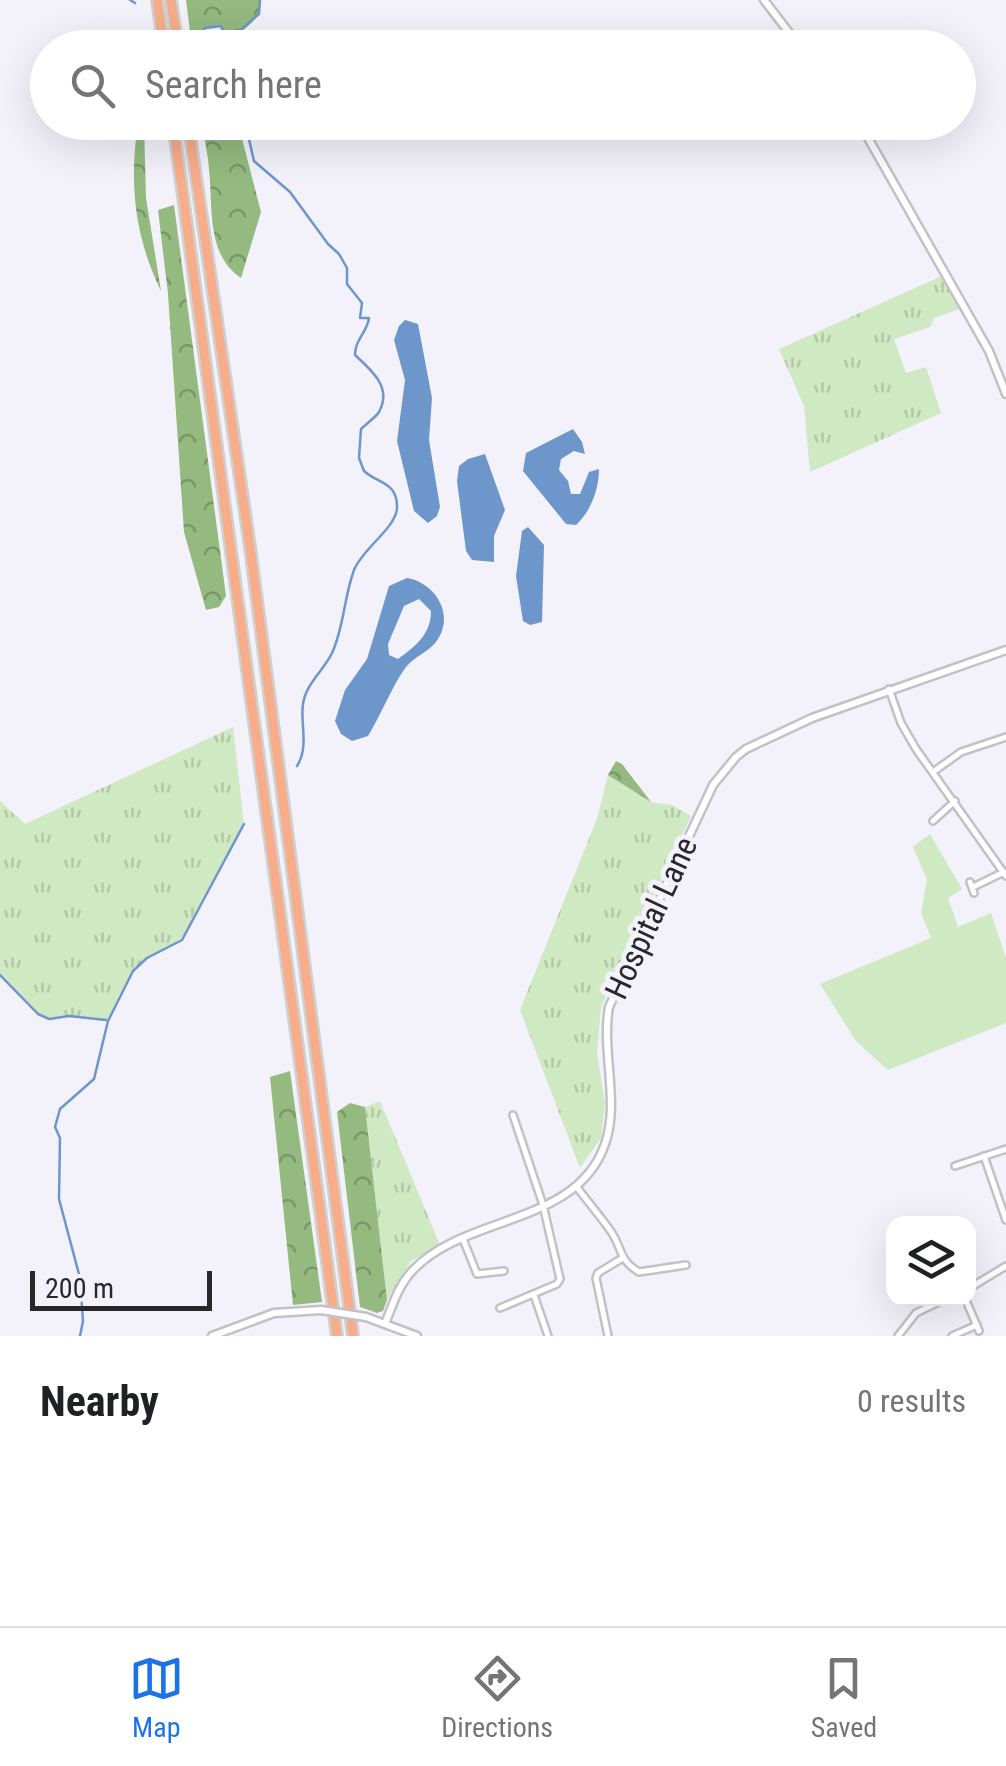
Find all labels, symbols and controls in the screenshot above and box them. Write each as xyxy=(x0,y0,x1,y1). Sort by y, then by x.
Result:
search box xyxy=(30,30,976,140)
icon: search xyxy=(65,58,120,113)
text: Search here xyxy=(145,63,322,107)
street label: Hospital Lane xyxy=(597,831,705,1005)
map controls xyxy=(886,1216,976,1306)
button: layers xyxy=(886,1216,976,1306)
scale bar xyxy=(30,1266,212,1310)
text: 200 m xyxy=(45,1272,114,1305)
text: Nearby xyxy=(40,1377,159,1426)
text: 0 results xyxy=(857,1382,966,1420)
tab: Map xyxy=(129,1651,184,1744)
tab: Directions xyxy=(441,1651,553,1744)
tab: Saved xyxy=(811,1651,877,1744)

